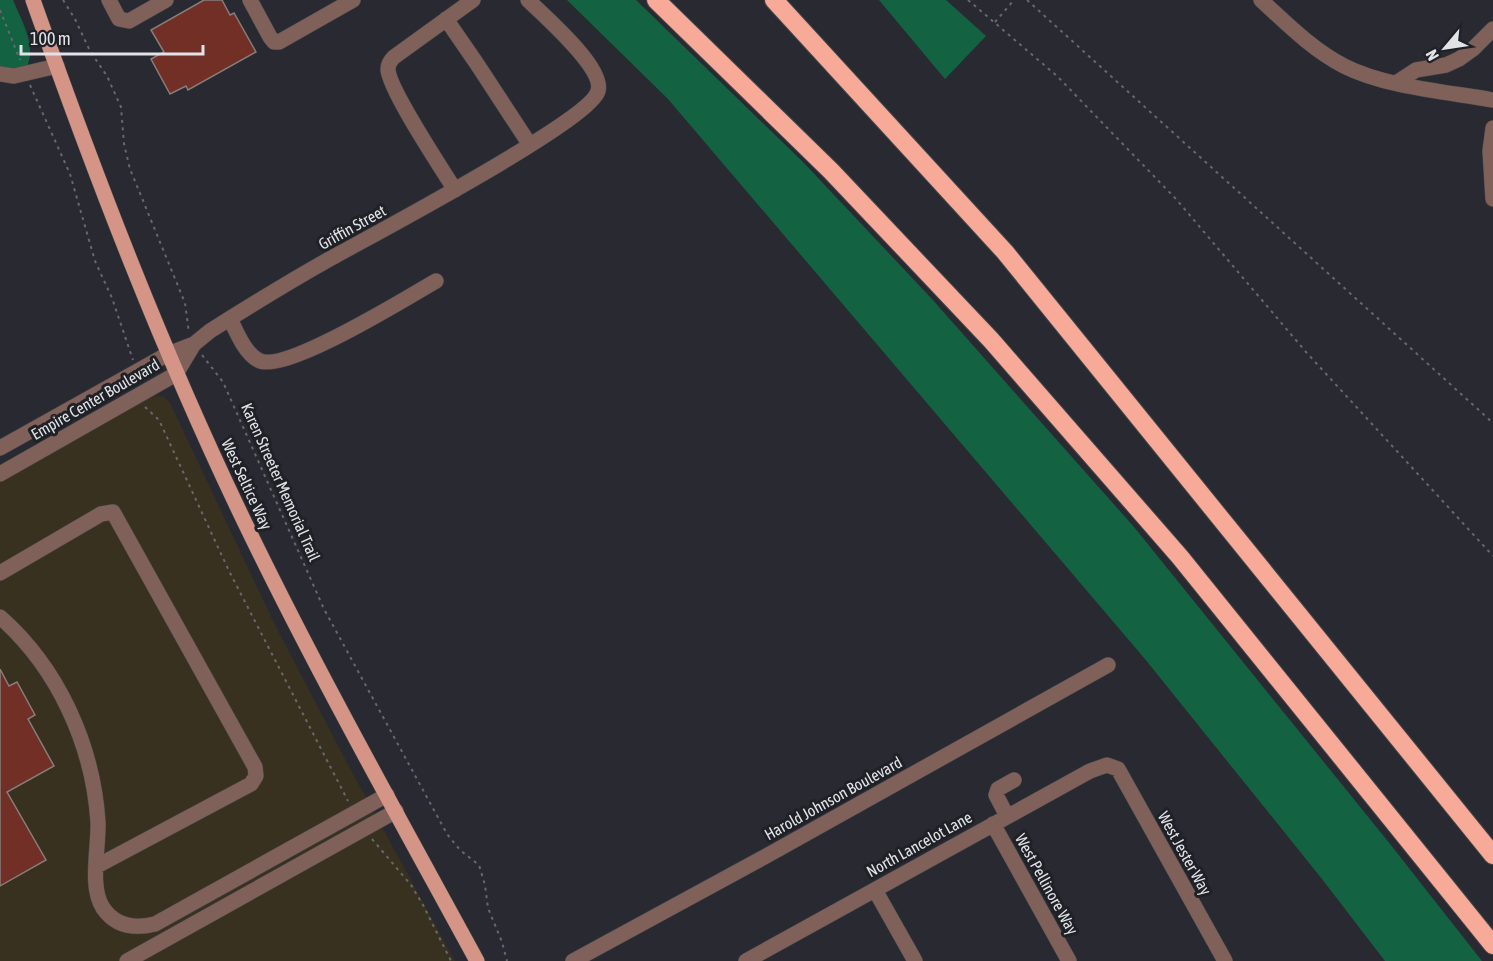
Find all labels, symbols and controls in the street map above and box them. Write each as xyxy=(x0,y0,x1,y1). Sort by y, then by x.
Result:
scale bar xyxy=(21,18,202,56)
north arrow xyxy=(1415,18,1475,78)
text: 100 m xyxy=(30,28,71,49)
text: N xyxy=(1422,47,1442,64)
street label: Griffin Street xyxy=(315,201,389,253)
street label: Empire Center Boulevard xyxy=(28,355,163,444)
street label: Karen Streeter Memorial Trail xyxy=(238,400,324,565)
street label: West Seltice Way xyxy=(217,436,276,533)
street label: Harold Johnson Boulevard xyxy=(761,753,905,843)
street label: North Lancelot Lane xyxy=(863,808,975,880)
street label: West Jester Way xyxy=(1154,808,1216,899)
street label: West Pellinore Way xyxy=(1011,830,1082,938)

